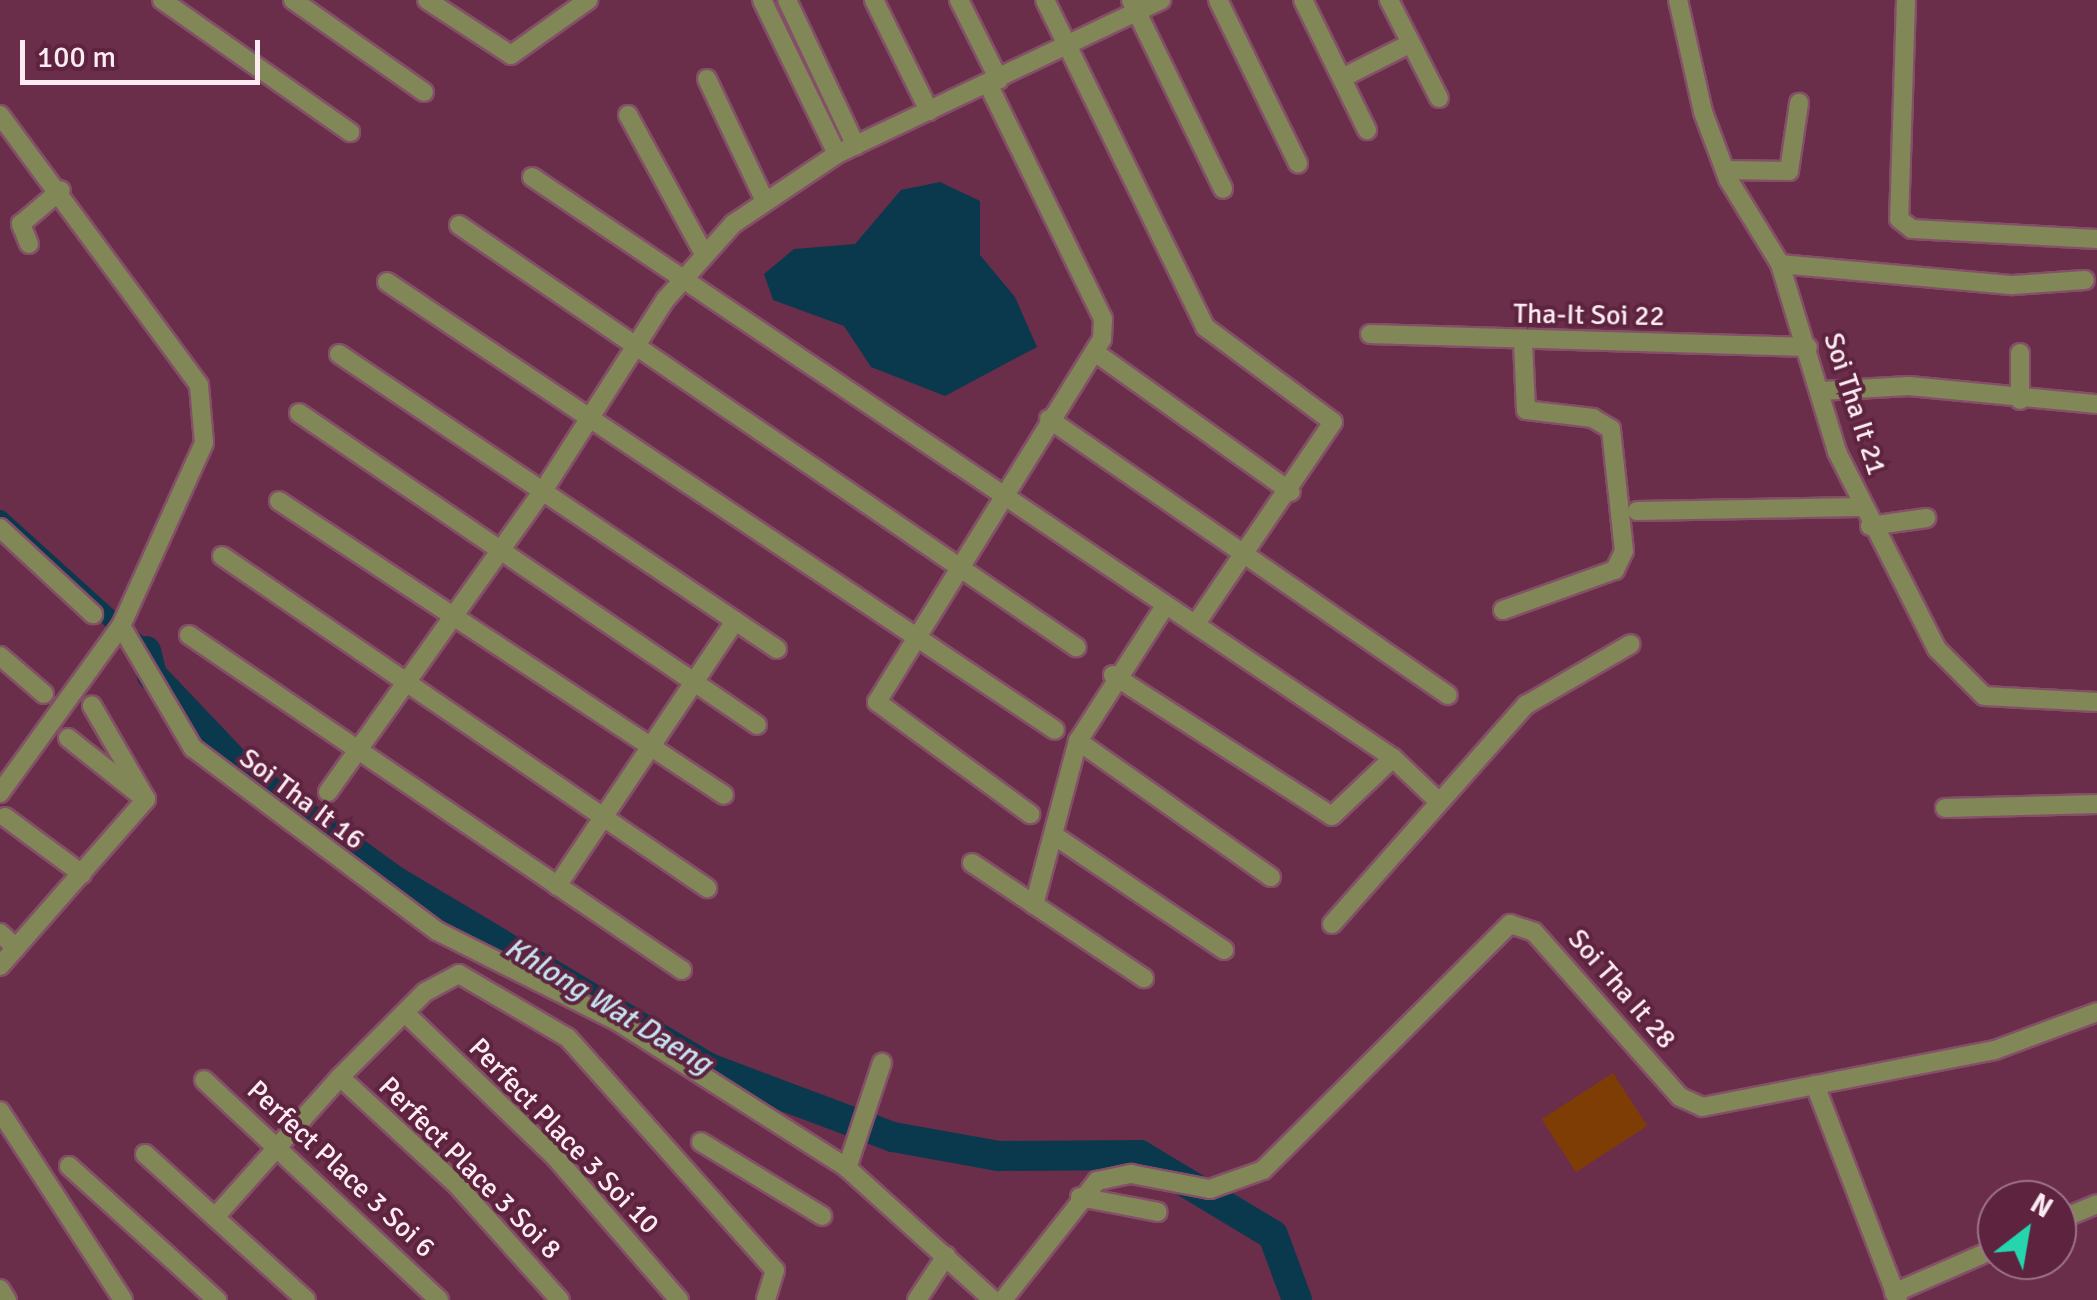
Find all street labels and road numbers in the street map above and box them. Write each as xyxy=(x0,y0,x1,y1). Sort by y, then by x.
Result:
street label: Tha-It Soi 22 xyxy=(1513,297,1665,333)
street label: Soi Tha It 21 xyxy=(1816,329,1894,479)
street label: Soi Tha It 16 xyxy=(233,741,371,857)
street label: Soi Tha It 28 xyxy=(1561,922,1683,1056)
street label: Perfect Place 3 Soi 10 xyxy=(462,1031,666,1241)
street label: Perfect Place 3 Soi 8 xyxy=(372,1070,568,1266)
street label: Perfect Place 3 Soi 6 xyxy=(240,1073,442,1265)

